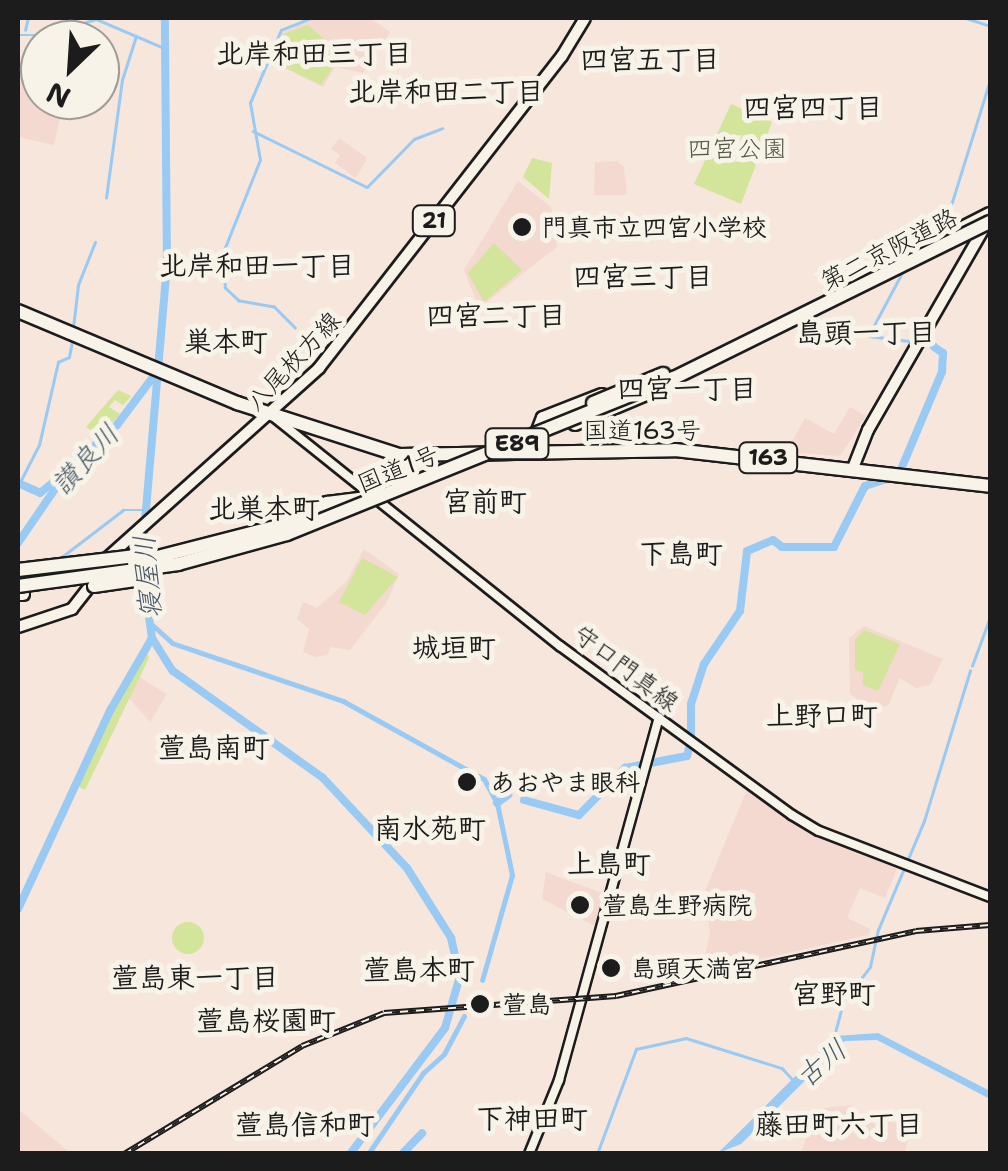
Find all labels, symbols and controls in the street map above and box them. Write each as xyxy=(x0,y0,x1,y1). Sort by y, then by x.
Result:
north arrow xyxy=(20,20,120,120)
district label: 北岸和田三丁目 xyxy=(216,36,412,70)
district label: 四宮五丁目 xyxy=(580,42,720,76)
text: N xyxy=(40,73,76,117)
district label: 北岸和田二丁目 xyxy=(348,74,544,108)
district label: 四宮四丁目 xyxy=(743,90,883,124)
park label: 四宮公園 xyxy=(687,133,787,163)
street label: 第二京阪道路 xyxy=(815,202,963,296)
road number: 21 xyxy=(412,204,456,238)
place label: 門真市立四宮小学校 xyxy=(542,212,767,242)
marker: 門真市立四宮小学校 xyxy=(511,216,533,238)
district label: 北岸和田一丁目 xyxy=(159,248,355,282)
district label: 四宮三丁目 xyxy=(573,259,713,293)
district label: 四宮二丁目 xyxy=(426,298,566,332)
street label: 八尾枚方線 xyxy=(239,305,347,417)
district label: 島頭一丁目 xyxy=(796,315,936,349)
district label: 巣本町 xyxy=(184,324,268,358)
district label: 四宮一丁目 xyxy=(617,371,757,405)
street label: 国道163号 xyxy=(583,415,701,445)
water label: 讃良川 xyxy=(44,417,126,501)
road number: E89 xyxy=(482,427,552,461)
street label: 国道1号 xyxy=(353,439,443,499)
road number: 163 xyxy=(738,441,798,475)
district label: 宮前町 xyxy=(443,484,527,518)
district label: 北巣本町 xyxy=(208,491,320,525)
water label: 寝屋川 xyxy=(127,534,167,620)
district label: 下島町 xyxy=(639,536,723,570)
street label: 守口門真線 xyxy=(567,618,685,718)
district label: 城垣町 xyxy=(412,630,496,664)
district label: 上野口町 xyxy=(766,698,878,732)
district label: 萱島南町 xyxy=(158,730,270,764)
place label: あおやま眼科 xyxy=(490,767,640,797)
marker: あおやま眼科 xyxy=(454,769,480,795)
district label: 南水苑町 xyxy=(374,811,486,845)
district label: 上島町 xyxy=(567,846,651,880)
place label: 萱島生野病院 xyxy=(602,890,752,920)
marker: 萱島生野病院 xyxy=(567,892,593,918)
district label: 萱島本町 xyxy=(363,952,475,986)
place label: 島頭天満宮 xyxy=(631,953,756,983)
marker: 島頭天満宮 xyxy=(600,957,622,979)
district label: 萱島東一丁目 xyxy=(111,960,279,994)
district label: 宮野町 xyxy=(792,976,876,1010)
place label: 萱島 xyxy=(502,989,552,1019)
marker: 萱島 xyxy=(467,991,493,1017)
district label: 萱島桜園町 xyxy=(196,1003,336,1037)
water label: 古川 xyxy=(789,1032,853,1094)
district label: 下神田町 xyxy=(476,1101,588,1135)
district label: 萱島信和町 xyxy=(235,1107,375,1141)
district label: 藤田町六丁目 xyxy=(755,1107,923,1141)

